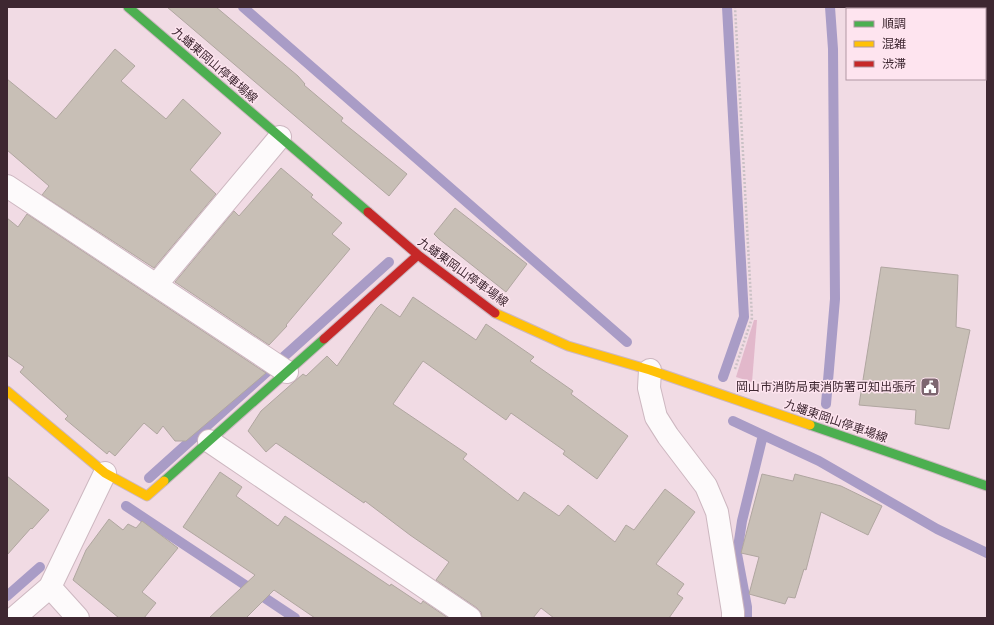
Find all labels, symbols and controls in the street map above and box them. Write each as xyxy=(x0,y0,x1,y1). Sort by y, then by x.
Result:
legend xyxy=(846,8,986,80)
text: 順調 xyxy=(882,17,906,31)
street label: 九蟠東岡山停車場線 xyxy=(170,24,260,106)
text: 混雑 xyxy=(882,37,906,51)
text: 渋滞 xyxy=(882,57,906,71)
street label: 九蟠東岡山停車場線 xyxy=(415,235,511,309)
public building icon: 岡山市消防局東消防署可知出張所 xyxy=(919,376,941,398)
place label: 岡山市消防局東消防署可知出張所 xyxy=(736,380,916,394)
street label: 九蟠東岡山停車場線 xyxy=(783,397,889,445)

